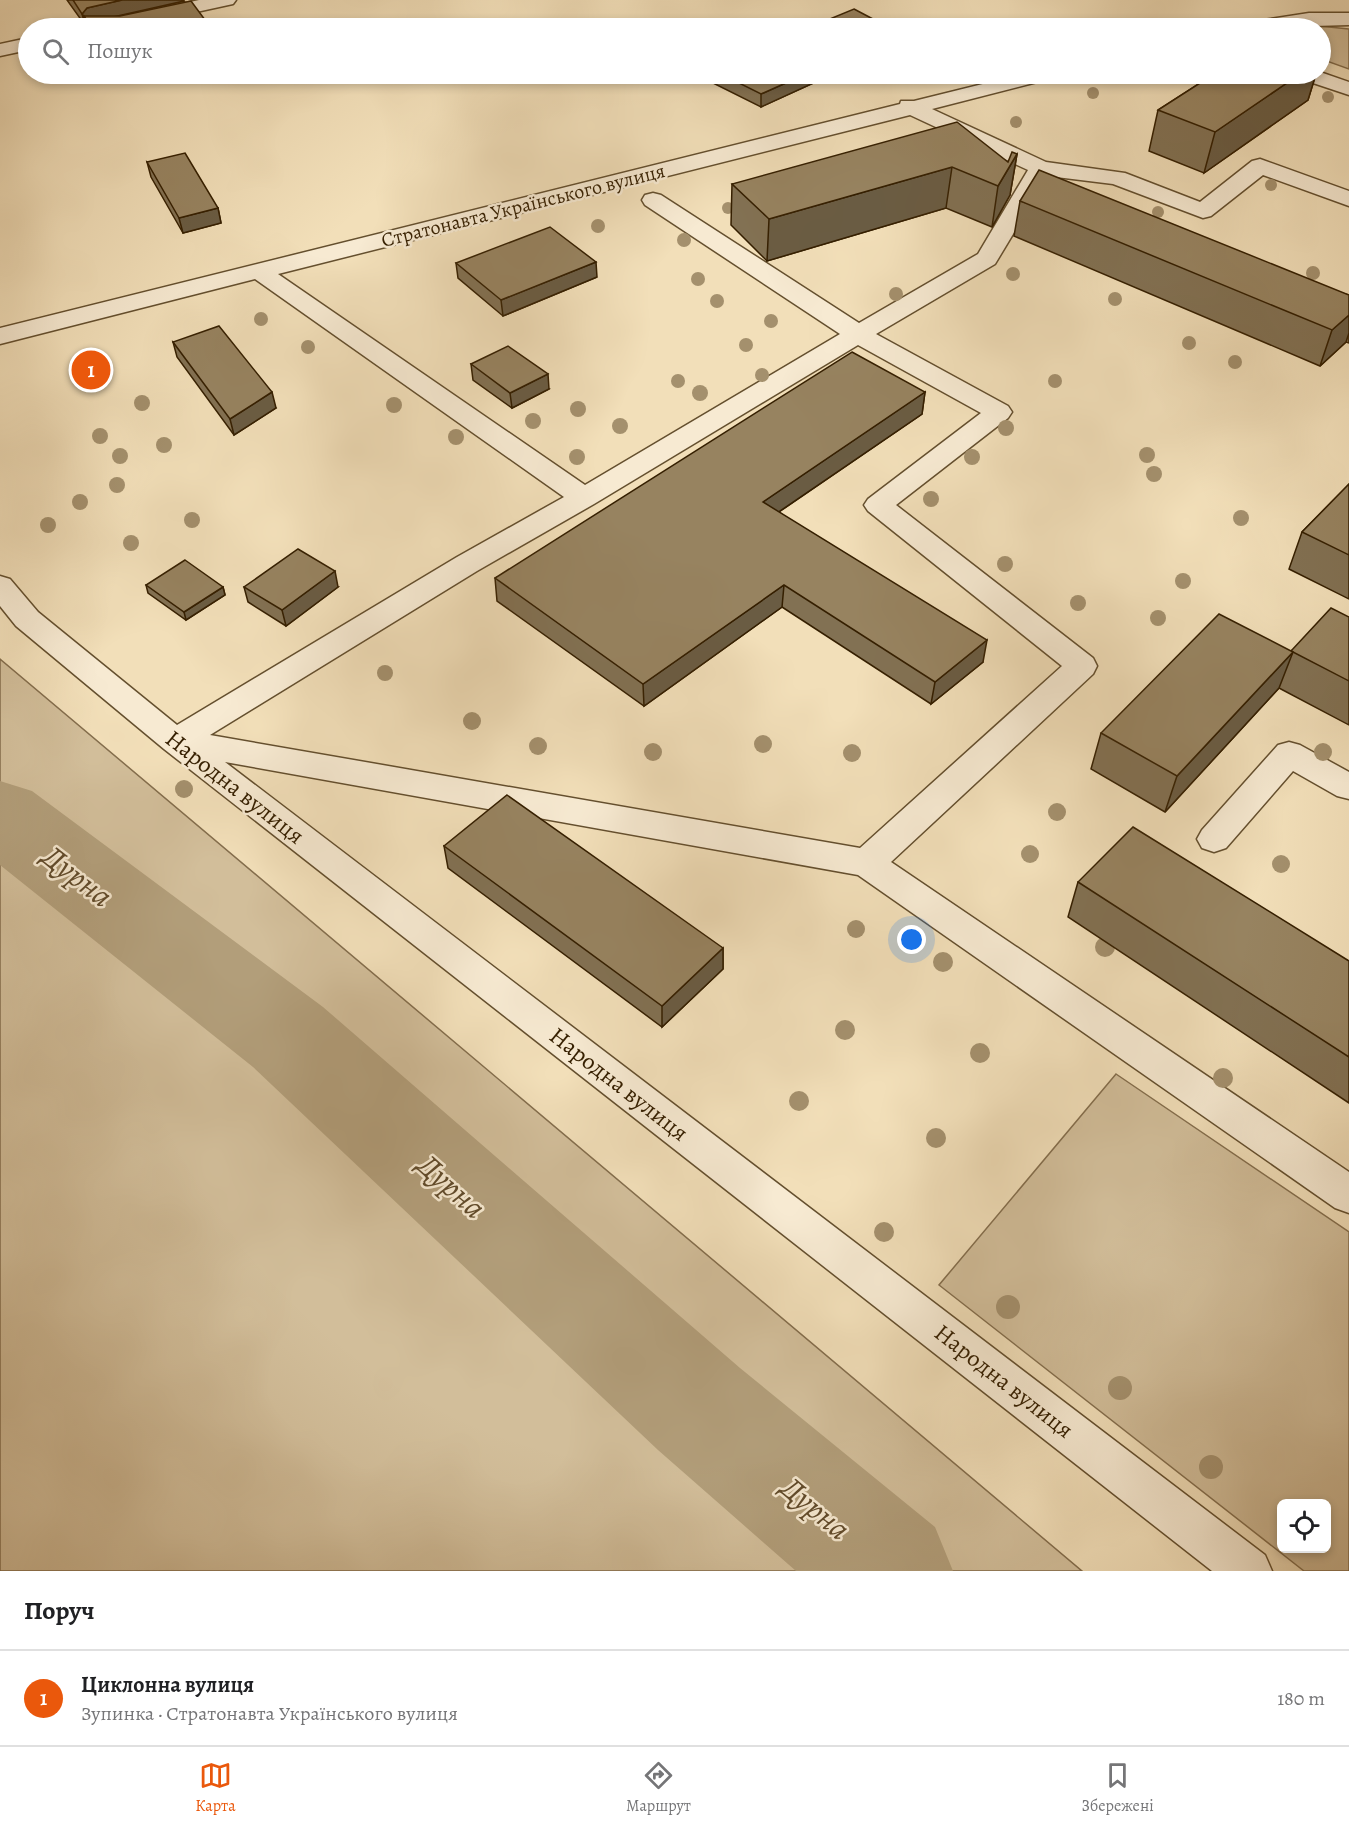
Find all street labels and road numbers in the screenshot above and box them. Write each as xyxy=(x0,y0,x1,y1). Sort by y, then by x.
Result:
street label: Стратонавта Українського вулиця xyxy=(378,157,668,254)
street label: Народна вулиця xyxy=(159,723,311,851)
street label: Народна вулиця xyxy=(543,1020,695,1148)
street label: Народна вулиця xyxy=(928,1317,1080,1445)

